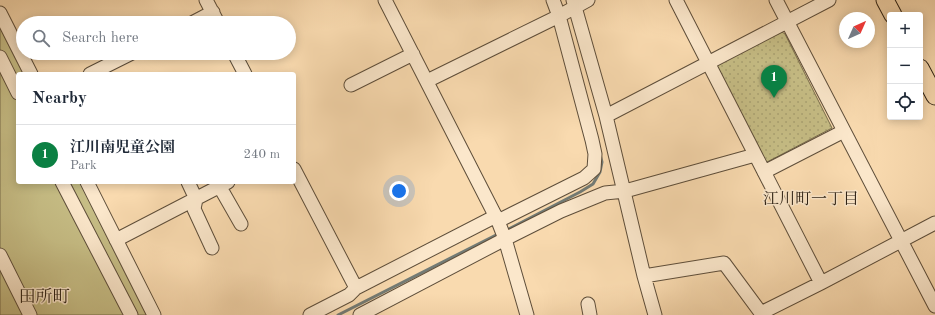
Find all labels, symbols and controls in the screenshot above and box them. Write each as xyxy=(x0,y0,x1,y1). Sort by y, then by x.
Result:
north arrow xyxy=(839,12,875,48)
map controls xyxy=(887,12,923,120)
button: + xyxy=(887,12,923,48)
search box xyxy=(16,16,296,60)
icon: search xyxy=(30,27,52,49)
text: Search here xyxy=(62,31,139,46)
button: − xyxy=(887,48,923,84)
pin: 1 xyxy=(761,65,787,98)
button: locate xyxy=(887,84,923,120)
text: Nearby xyxy=(32,90,87,107)
text: 江川南児童公園 xyxy=(70,141,175,156)
text: 1 xyxy=(41,148,49,161)
text: 240 m xyxy=(243,148,280,161)
text: Park xyxy=(70,159,97,172)
your location xyxy=(389,181,409,201)
district label: 江川町一丁目 xyxy=(763,190,859,208)
district label: 田所町 xyxy=(19,287,70,306)

